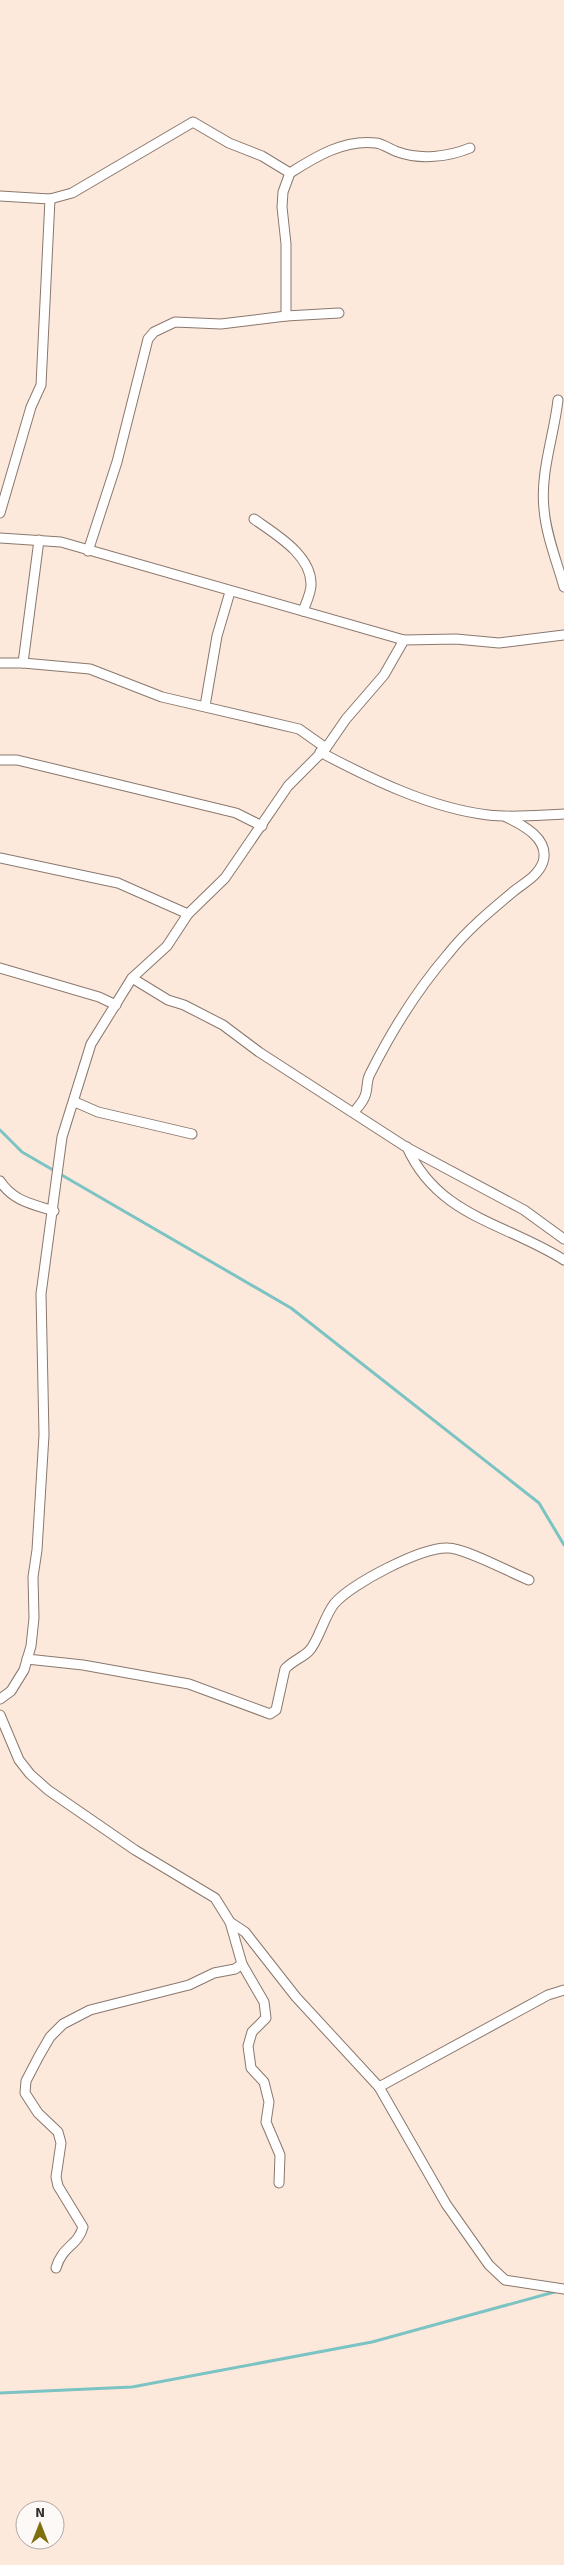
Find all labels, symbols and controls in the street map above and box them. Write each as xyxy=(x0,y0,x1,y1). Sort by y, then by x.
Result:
north arrow xyxy=(15,2500,65,2550)
text: N xyxy=(35,2504,45,2521)

